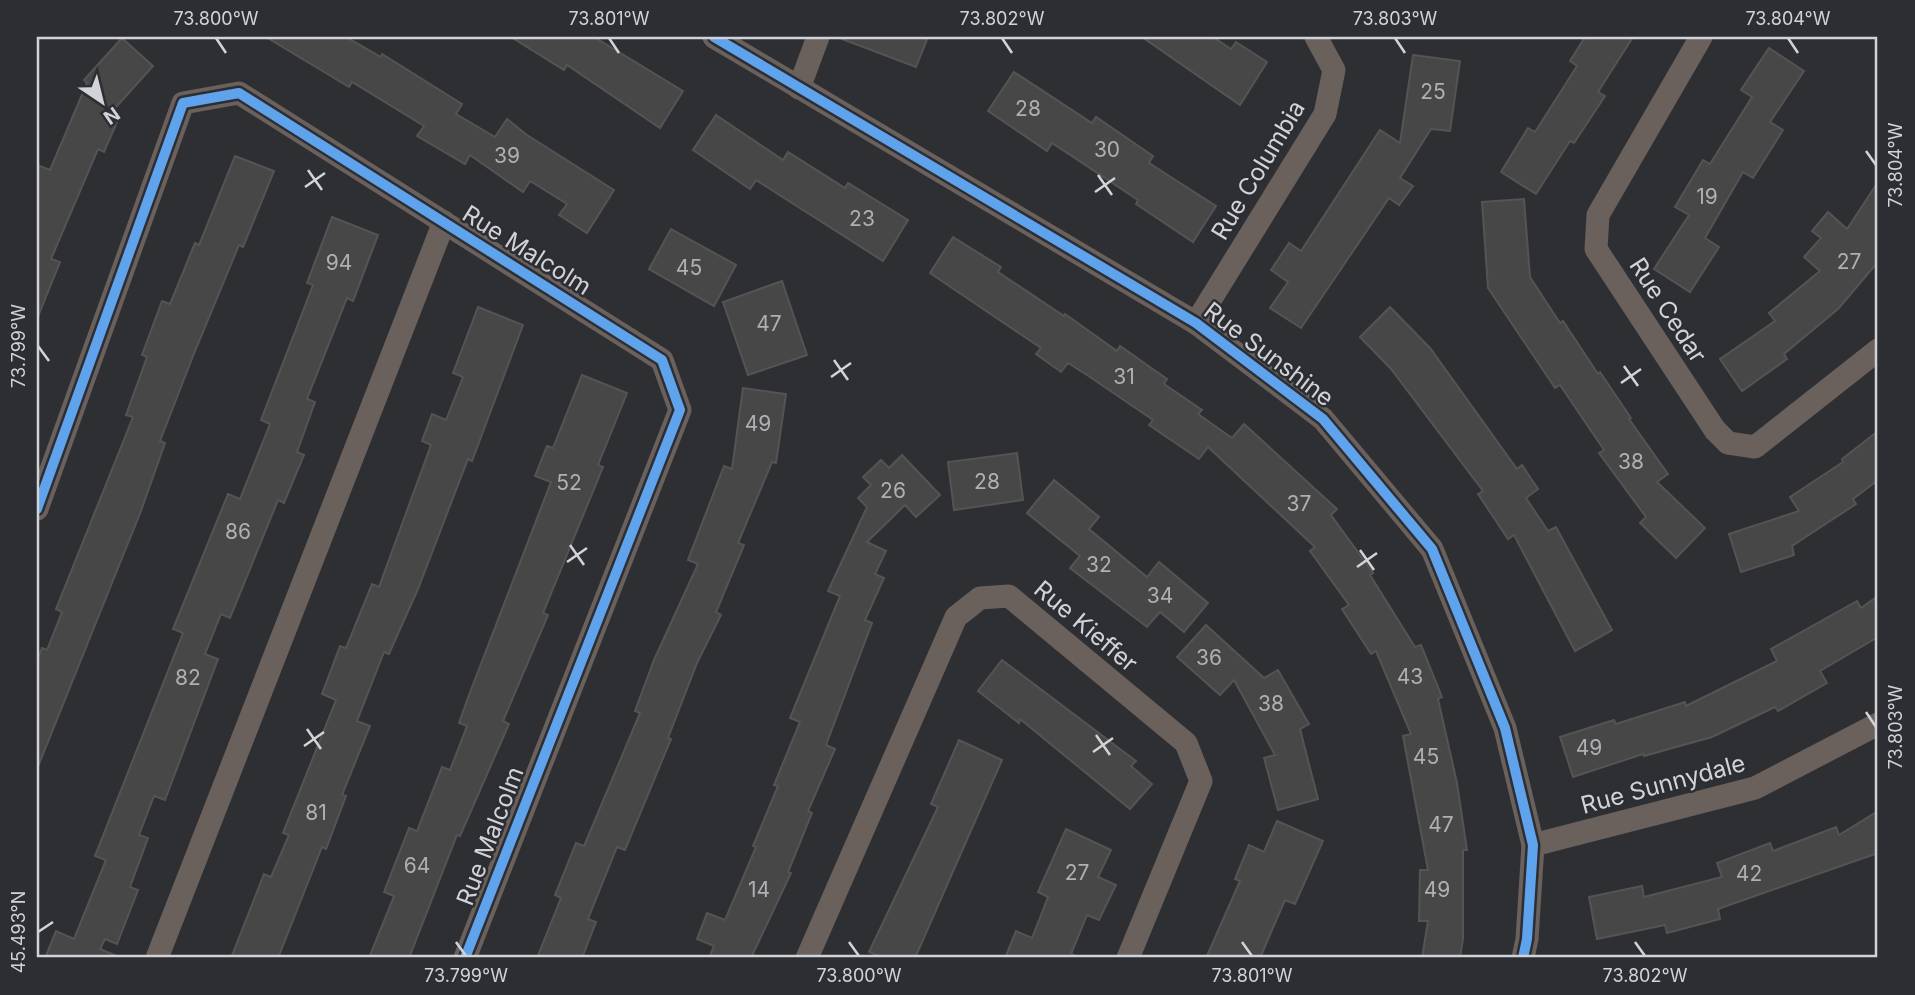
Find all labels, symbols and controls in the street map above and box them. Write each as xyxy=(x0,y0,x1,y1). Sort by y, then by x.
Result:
text: 73.800°W xyxy=(173,8,259,29)
text: 73.801°W xyxy=(568,8,650,29)
text: 73.802°W xyxy=(960,8,1045,29)
text: 73.803°W xyxy=(1353,8,1438,29)
text: 73.804°W xyxy=(1745,8,1831,29)
north arrow xyxy=(66,66,136,136)
house number: 25 xyxy=(1420,79,1446,104)
street label: Rue Columbia xyxy=(1205,95,1311,245)
house number: 28 xyxy=(1015,96,1041,121)
text: N xyxy=(99,102,124,129)
text: 73.804°W xyxy=(1885,122,1906,208)
house number: 30 xyxy=(1094,137,1120,162)
house number: 39 xyxy=(494,143,520,168)
house number: 19 xyxy=(1696,184,1718,209)
street label: Rue Malcolm xyxy=(457,199,597,301)
house number: 23 xyxy=(849,206,875,231)
house number: 27 xyxy=(1837,249,1861,274)
house number: 94 xyxy=(326,250,352,275)
street label: Rue Cedar xyxy=(1623,252,1713,368)
house number: 45 xyxy=(676,255,702,280)
street label: Rue Sunshine xyxy=(1198,296,1340,412)
text: 73.799°W xyxy=(8,304,29,388)
house number: 47 xyxy=(756,311,782,336)
house number: 31 xyxy=(1113,364,1135,389)
house number: 49 xyxy=(745,411,771,436)
house number: 38 xyxy=(1618,449,1644,474)
house number: 28 xyxy=(974,469,1000,494)
house number: 52 xyxy=(556,470,582,495)
house number: 26 xyxy=(880,478,906,503)
house number: 37 xyxy=(1287,491,1311,516)
house number: 86 xyxy=(225,519,251,544)
house number: 32 xyxy=(1086,552,1112,577)
street label: Rue Kieffer xyxy=(1028,574,1144,678)
house number: 34 xyxy=(1147,583,1173,608)
house number: 36 xyxy=(1196,645,1222,670)
house number: 43 xyxy=(1397,664,1423,689)
house number: 82 xyxy=(175,665,201,690)
text: 73.803°W xyxy=(1885,684,1906,769)
house number: 38 xyxy=(1258,691,1284,716)
house number: 49 xyxy=(1576,735,1602,760)
house number: 45 xyxy=(1413,744,1439,769)
street label: Rue Sunnydale xyxy=(1578,748,1748,820)
street label: Rue Malcolm xyxy=(450,763,530,909)
house number: 81 xyxy=(305,800,327,825)
house number: 47 xyxy=(1428,812,1454,837)
house number: 64 xyxy=(404,853,430,878)
house number: 27 xyxy=(1065,860,1089,885)
house number: 42 xyxy=(1736,861,1762,886)
house number: 14 xyxy=(748,877,770,902)
house number: 49 xyxy=(1424,877,1450,902)
text: 45.493°N xyxy=(8,891,29,973)
text: 73.799°W xyxy=(424,965,508,986)
text: 73.800°W xyxy=(816,965,902,986)
text: 73.801°W xyxy=(1211,965,1293,986)
text: 73.802°W xyxy=(1603,965,1688,986)

